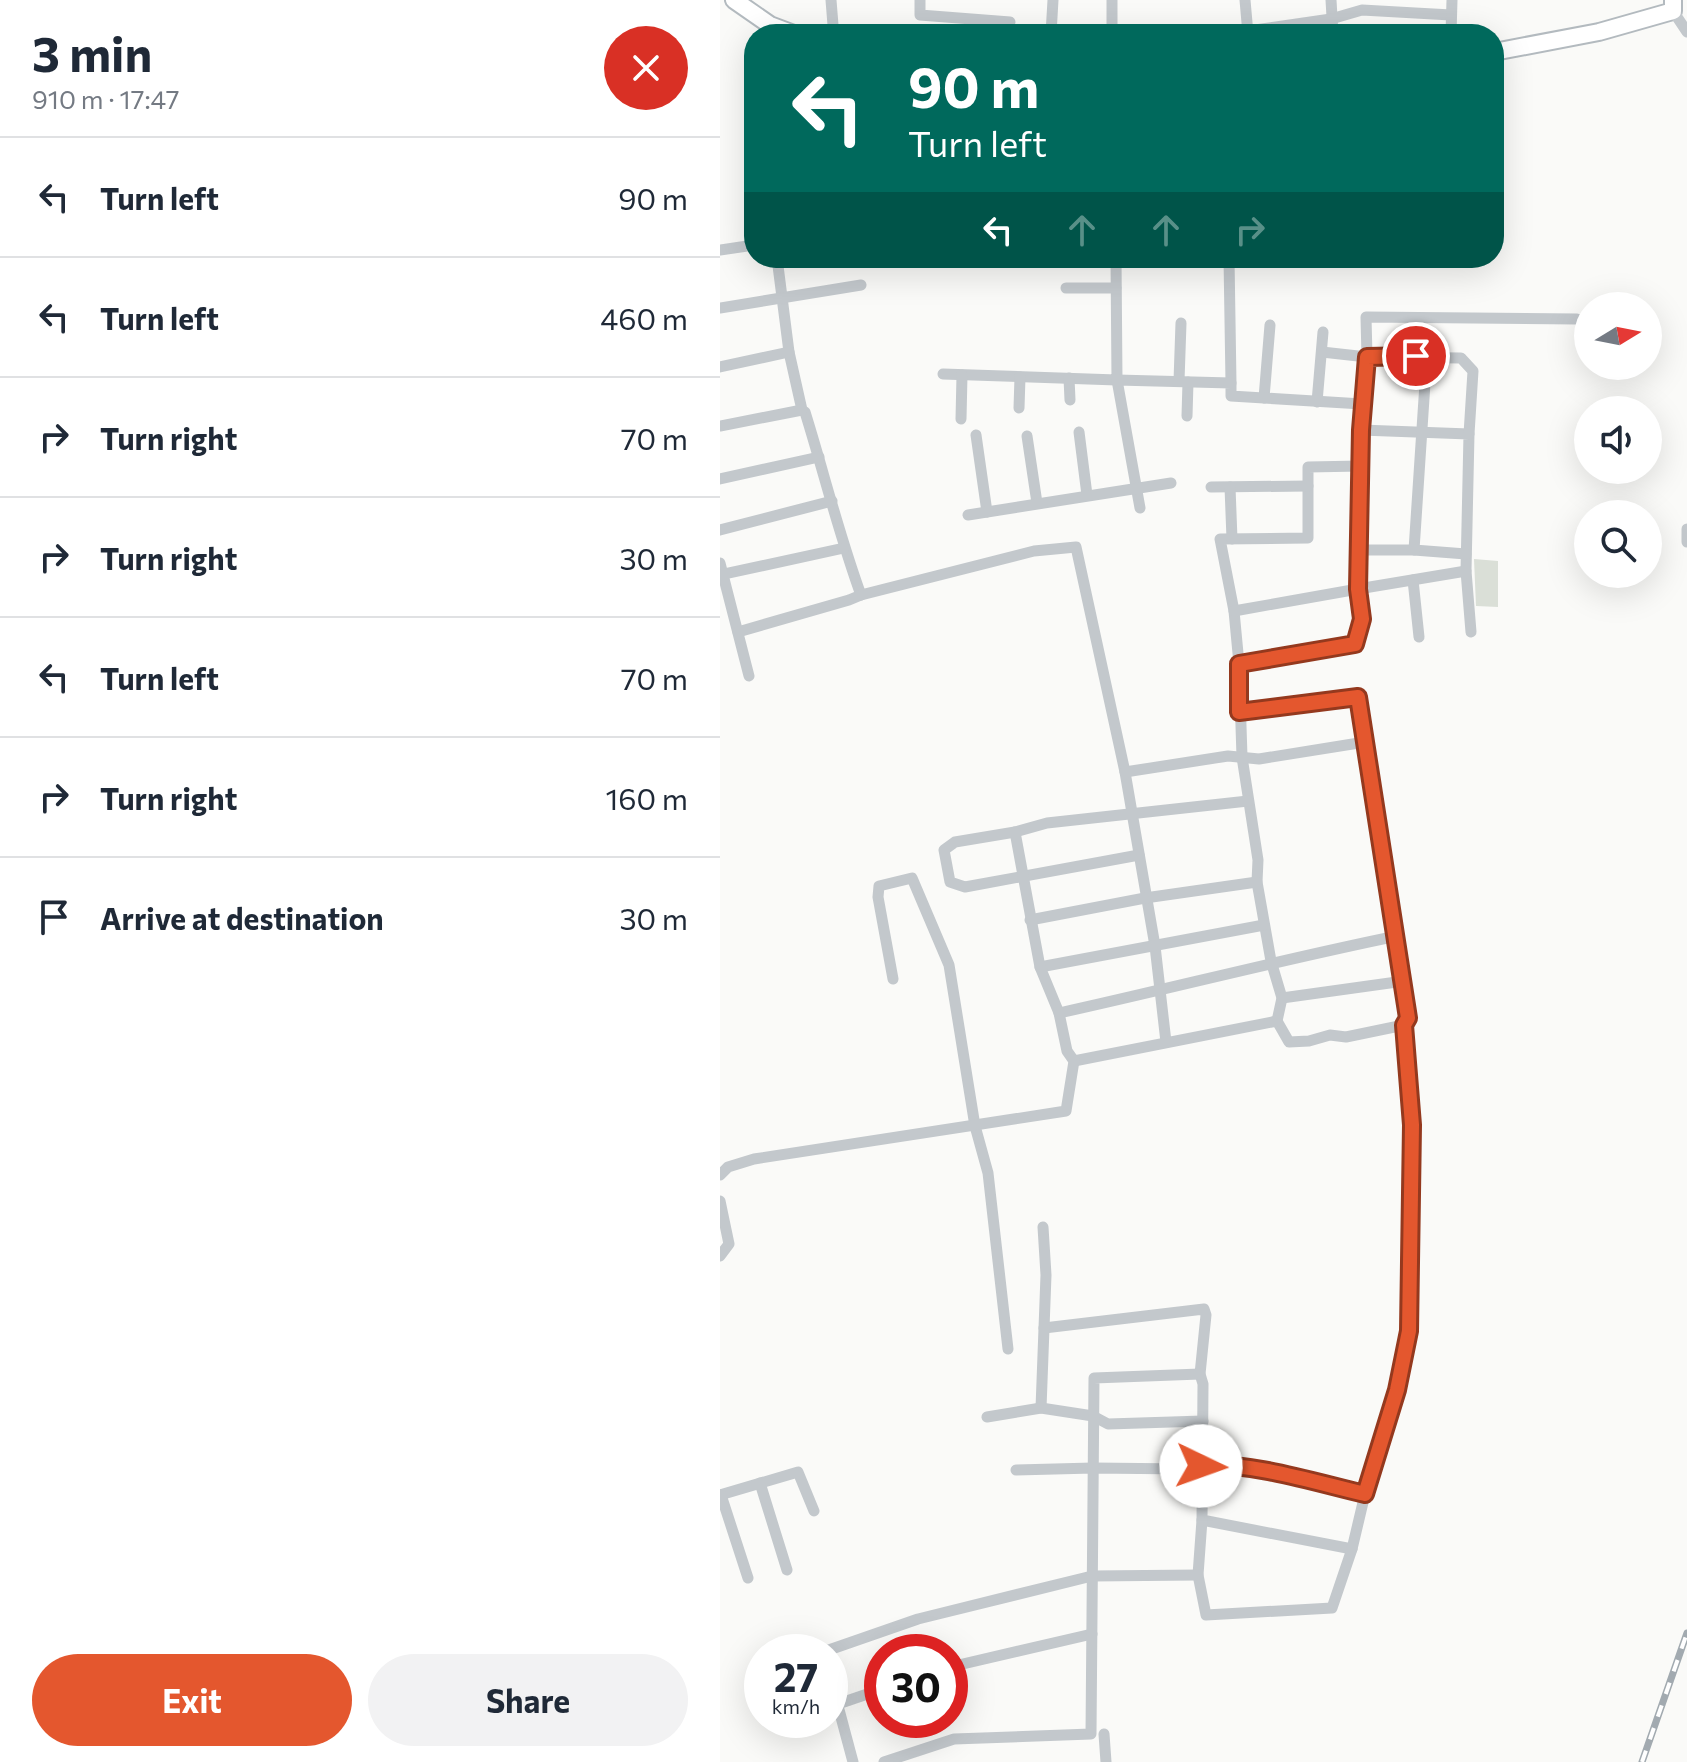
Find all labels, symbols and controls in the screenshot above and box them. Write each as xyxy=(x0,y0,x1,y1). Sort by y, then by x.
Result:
text: 3 min xyxy=(32,23,152,82)
button: close xyxy=(604,26,688,110)
text: 90 m xyxy=(908,51,1039,120)
icon: left xyxy=(776,56,880,160)
text: 910 m · 17:47 xyxy=(32,83,179,114)
text: Turn left xyxy=(908,120,1047,164)
icon: left xyxy=(32,175,76,219)
text: Turn left xyxy=(100,179,219,216)
text: 90 m xyxy=(618,179,688,216)
icon: left xyxy=(976,208,1020,252)
icon: ahead xyxy=(1060,208,1104,252)
icon: ahead xyxy=(1144,208,1188,252)
icon: right xyxy=(1228,208,1272,252)
north arrow xyxy=(1574,292,1662,380)
map controls xyxy=(1574,292,1662,588)
icon: left xyxy=(32,295,76,339)
text: Turn left xyxy=(100,299,219,336)
text: 460 m xyxy=(600,299,688,336)
pin xyxy=(1382,322,1450,390)
icon: arrive xyxy=(1394,334,1438,378)
button: sound xyxy=(1574,396,1662,484)
icon: right xyxy=(32,415,76,459)
text: Turn right xyxy=(100,419,237,456)
text: 70 m xyxy=(621,419,688,456)
button: search xyxy=(1574,500,1662,588)
icon: right xyxy=(32,535,76,579)
text: Turn right xyxy=(100,539,237,576)
text: 30 m xyxy=(619,539,688,576)
icon: left xyxy=(32,655,76,699)
text: Turn left xyxy=(100,659,219,696)
text: 70 m xyxy=(621,659,688,696)
icon: right xyxy=(32,775,76,819)
text: Turn right xyxy=(100,779,237,816)
text: 160 m xyxy=(605,779,688,816)
icon: arrive xyxy=(32,895,76,939)
text: Arrive at destination xyxy=(100,899,384,936)
text: 30 m xyxy=(619,899,688,936)
position arrow xyxy=(1159,1424,1243,1508)
speed limit sign: 30 xyxy=(864,1634,968,1738)
text: 27 xyxy=(774,1651,818,1700)
button: Exit xyxy=(32,1654,352,1746)
button: Share xyxy=(368,1654,688,1746)
text: km/h xyxy=(772,1694,820,1718)

